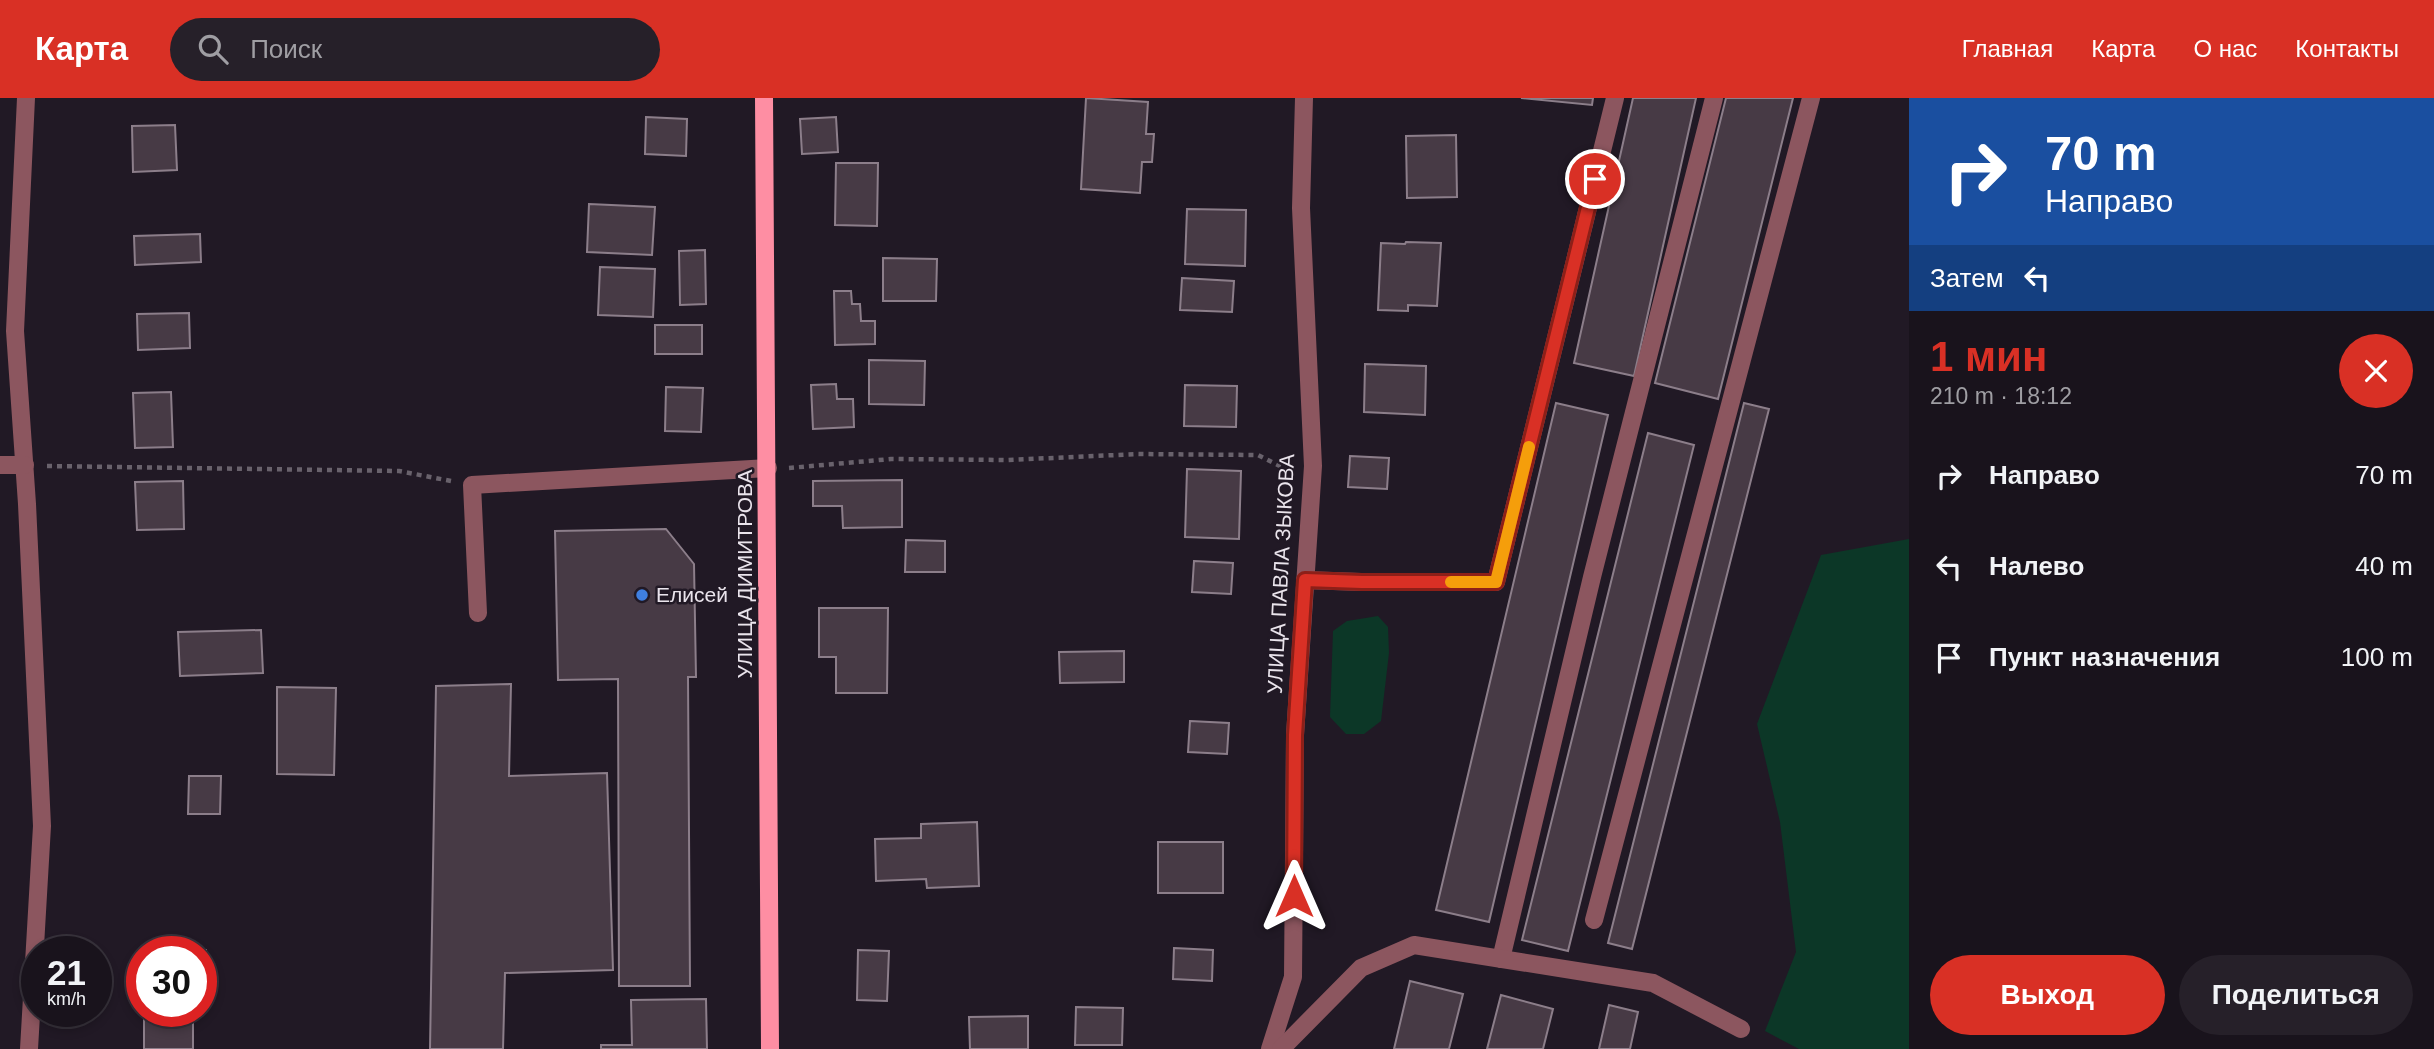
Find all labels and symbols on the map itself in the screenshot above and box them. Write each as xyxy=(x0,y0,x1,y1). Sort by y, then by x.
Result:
pin xyxy=(1565,149,1625,209)
street label: УЛИЦА ПАВЛА ЗЫКОВА xyxy=(1263,453,1298,695)
street label: УЛИЦА ДИМИТРОВА xyxy=(733,470,756,678)
place label: Елисей xyxy=(656,583,728,606)
marker: Елисей xyxy=(634,587,650,603)
position arrow xyxy=(1257,859,1331,933)
speed limit sign: 30 xyxy=(126,936,217,1027)

